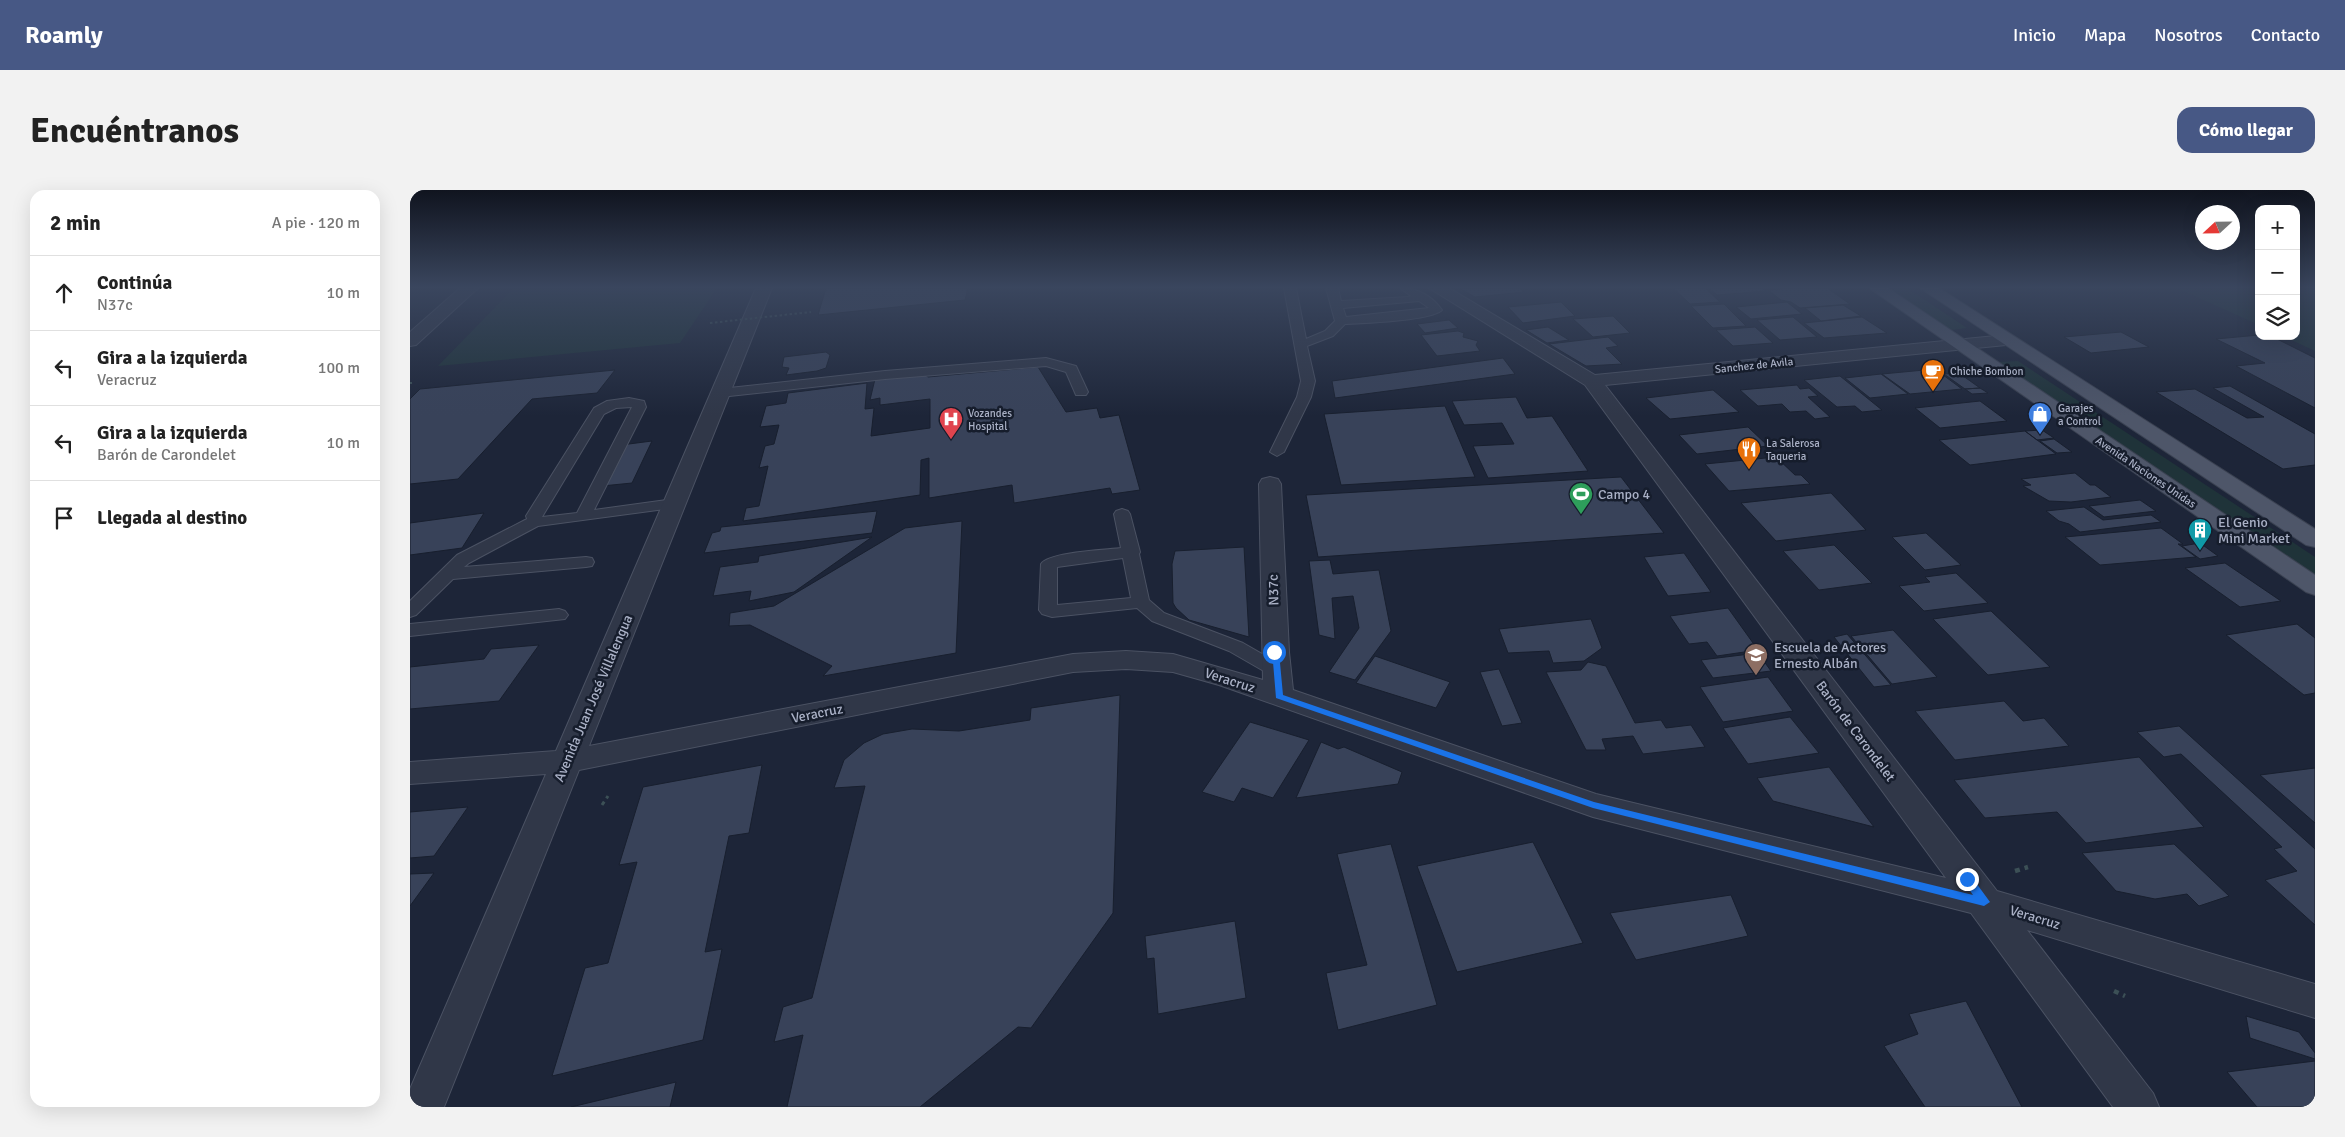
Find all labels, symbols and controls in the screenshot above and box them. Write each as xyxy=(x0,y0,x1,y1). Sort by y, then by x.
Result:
text: Roamly xyxy=(25,20,103,50)
text: Inicio xyxy=(2013,24,2056,46)
text: Mapa xyxy=(2084,24,2126,46)
text: Nosotros xyxy=(2154,24,2223,46)
text: Contacto xyxy=(2251,24,2320,46)
button: Cómo llegar xyxy=(2177,107,2315,153)
text: Encuéntranos xyxy=(30,109,239,152)
north arrow xyxy=(2195,205,2240,250)
map controls xyxy=(2255,205,2300,340)
button: + xyxy=(2255,205,2300,250)
text: 2 min xyxy=(50,210,101,236)
text: A pie · 120 m xyxy=(272,213,360,233)
button: − xyxy=(2255,250,2300,295)
text: Continúa xyxy=(97,271,172,295)
icon: ahead xyxy=(50,279,78,307)
text: 10 m xyxy=(326,283,360,303)
text: N37c xyxy=(97,295,133,315)
button: layers xyxy=(2255,295,2300,340)
text: Gira a la izquierda xyxy=(97,346,247,370)
icon: left xyxy=(50,354,78,382)
street label: Sanchez de Avila xyxy=(1714,355,1794,376)
text: 100 m xyxy=(318,358,360,378)
cafe icon: Chiche Bombon xyxy=(1920,358,1946,392)
place label: Chiche Bombon xyxy=(1950,365,2023,378)
text: Veracruz xyxy=(97,370,157,390)
shop icon: Garajes a Control xyxy=(2027,401,2053,435)
place label: Garajes a Control xyxy=(2058,402,2101,428)
hospital icon: Vozandes Hospital xyxy=(938,406,964,440)
place label: Vozandes Hospital xyxy=(968,407,1012,433)
text: Gira a la izquierda xyxy=(97,421,247,445)
icon: left xyxy=(50,429,78,457)
text: 10 m xyxy=(326,433,360,453)
street label: Avenida Naciones Unidas xyxy=(2093,434,2198,511)
restaurant icon: La Salerosa Taqueria xyxy=(1736,436,1762,470)
place label: La Salerosa Taqueria xyxy=(1766,437,1820,463)
text: Barón de Carondelet xyxy=(97,445,236,465)
sports icon: Campo 4 xyxy=(1568,481,1594,515)
place label: Campo 4 xyxy=(1598,486,1650,503)
icon: arrive xyxy=(50,504,78,532)
text: Llegada al destino xyxy=(97,506,247,530)
place label: El Genio Mini Market xyxy=(2218,514,2290,547)
building icon: El Genio Mini Market xyxy=(2187,517,2213,551)
street label: N37c xyxy=(1264,574,1283,606)
street label: Avenida Juan José Villalengua xyxy=(550,612,636,784)
place label: Escuela de Actores Ernesto Albán xyxy=(1774,639,1886,672)
route start xyxy=(1263,641,1286,664)
school or university icon: Escuela de Actores Ernesto Albán xyxy=(1743,642,1769,676)
street label: Veracruz xyxy=(1202,664,1257,697)
street label: Barón de Carondelet xyxy=(1812,678,1899,785)
street label: Veracruz xyxy=(790,700,844,727)
route end xyxy=(1956,868,1979,891)
street label: Veracruz xyxy=(2007,902,2062,933)

